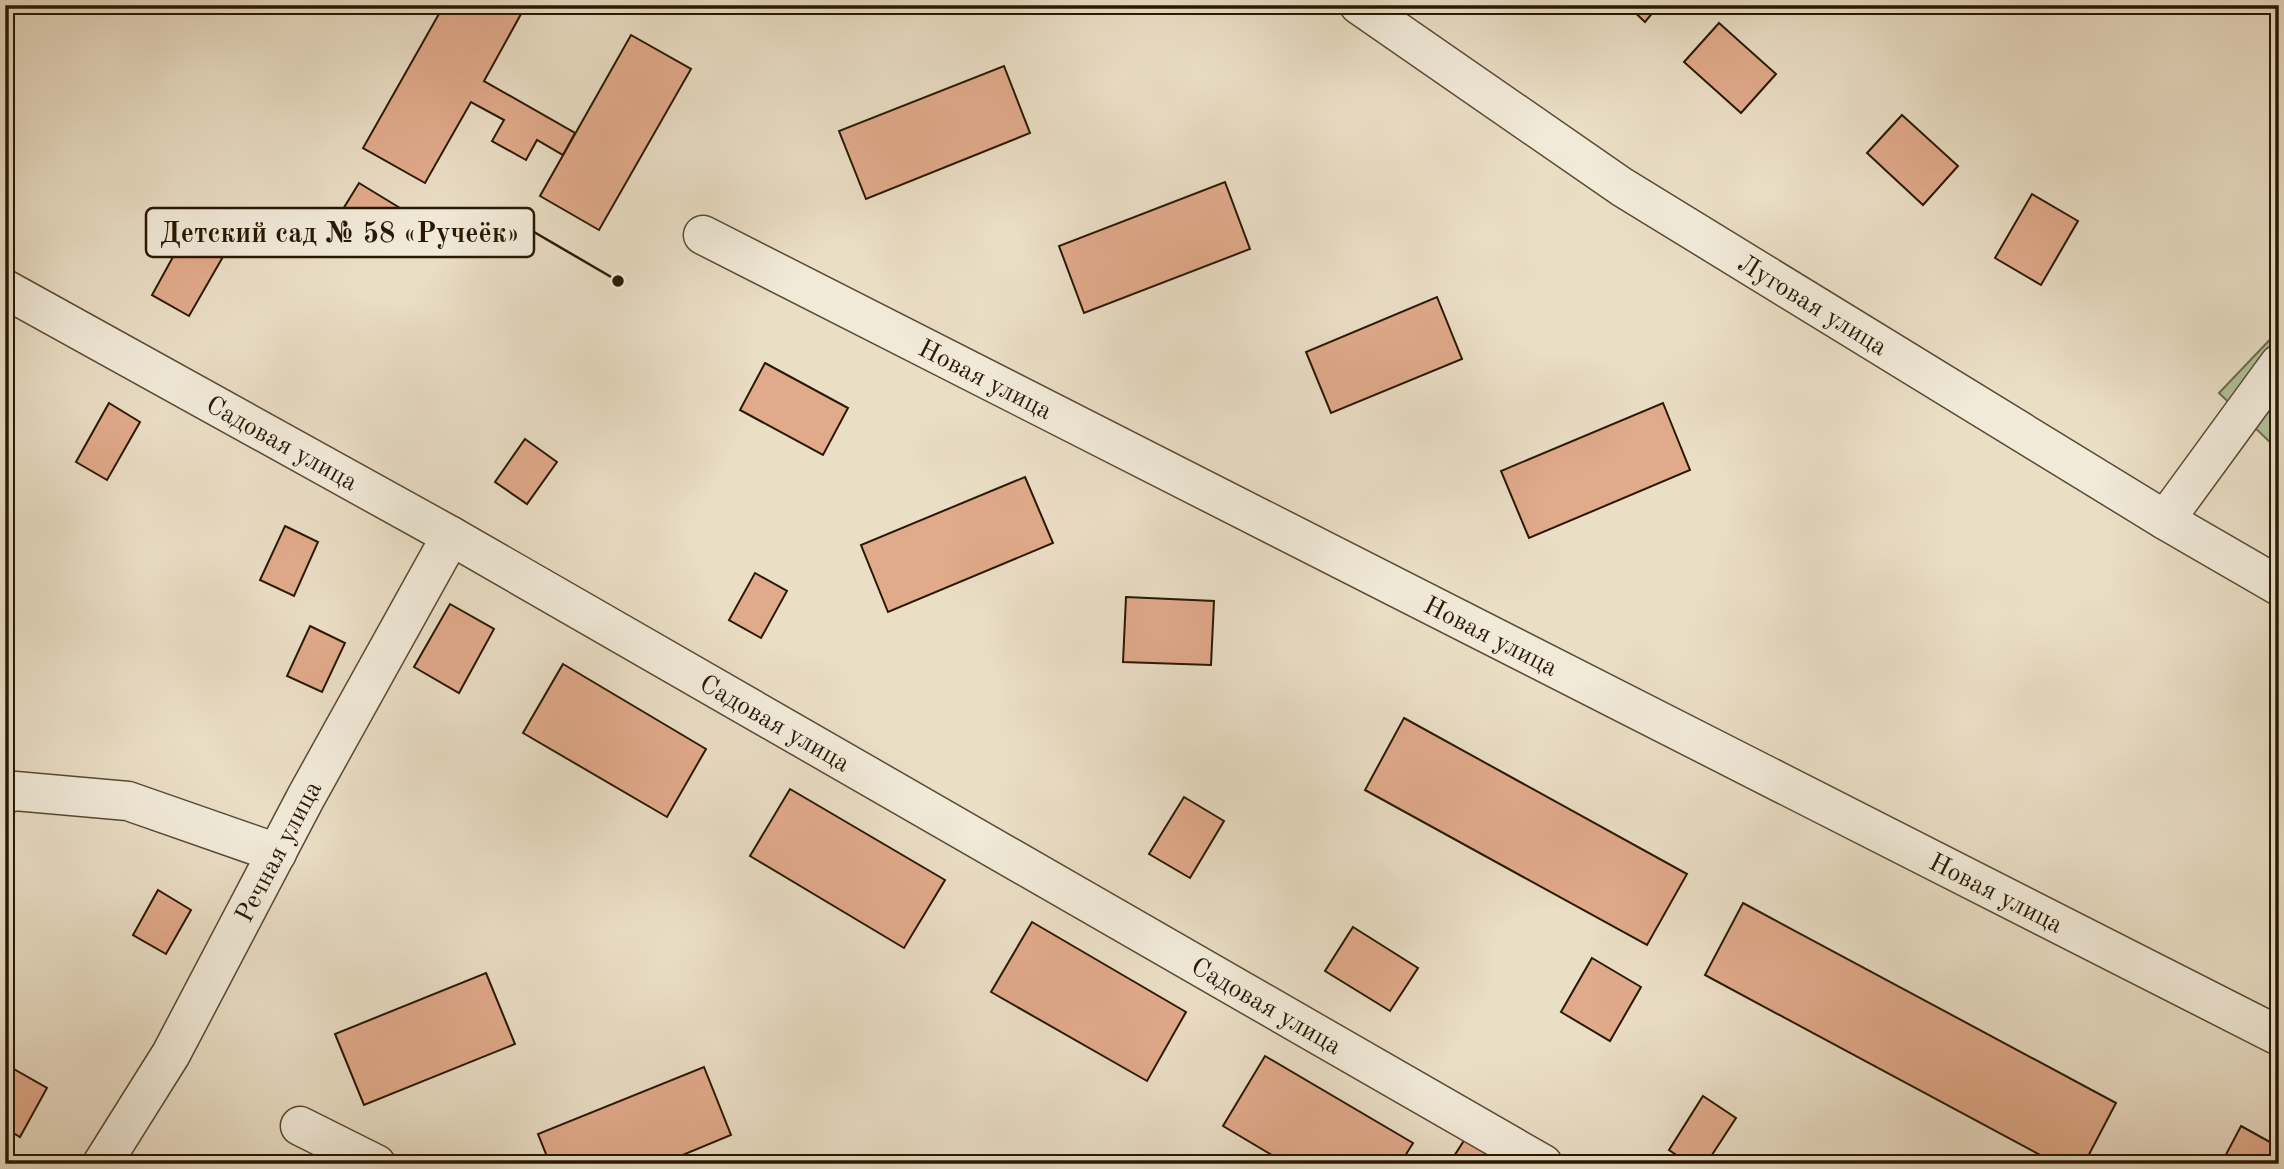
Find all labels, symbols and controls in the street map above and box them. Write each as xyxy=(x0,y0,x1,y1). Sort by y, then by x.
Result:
callout: Детский сад № 58 «Ручеёк» xyxy=(146,208,534,257)
text: Детский сад № 58 «Ручеёк» xyxy=(160,220,520,249)
street label: Луговая улица xyxy=(1733,250,1891,361)
street label: Новая улица xyxy=(914,336,1056,425)
street label: Садовая улица xyxy=(201,392,362,497)
street label: Новая улица xyxy=(1419,593,1561,682)
street label: Садовая улица xyxy=(695,671,854,778)
street label: Речная улица xyxy=(232,777,327,927)
street label: Новая улица xyxy=(1925,850,2067,939)
street label: Садовая улица xyxy=(1186,954,1346,1060)

